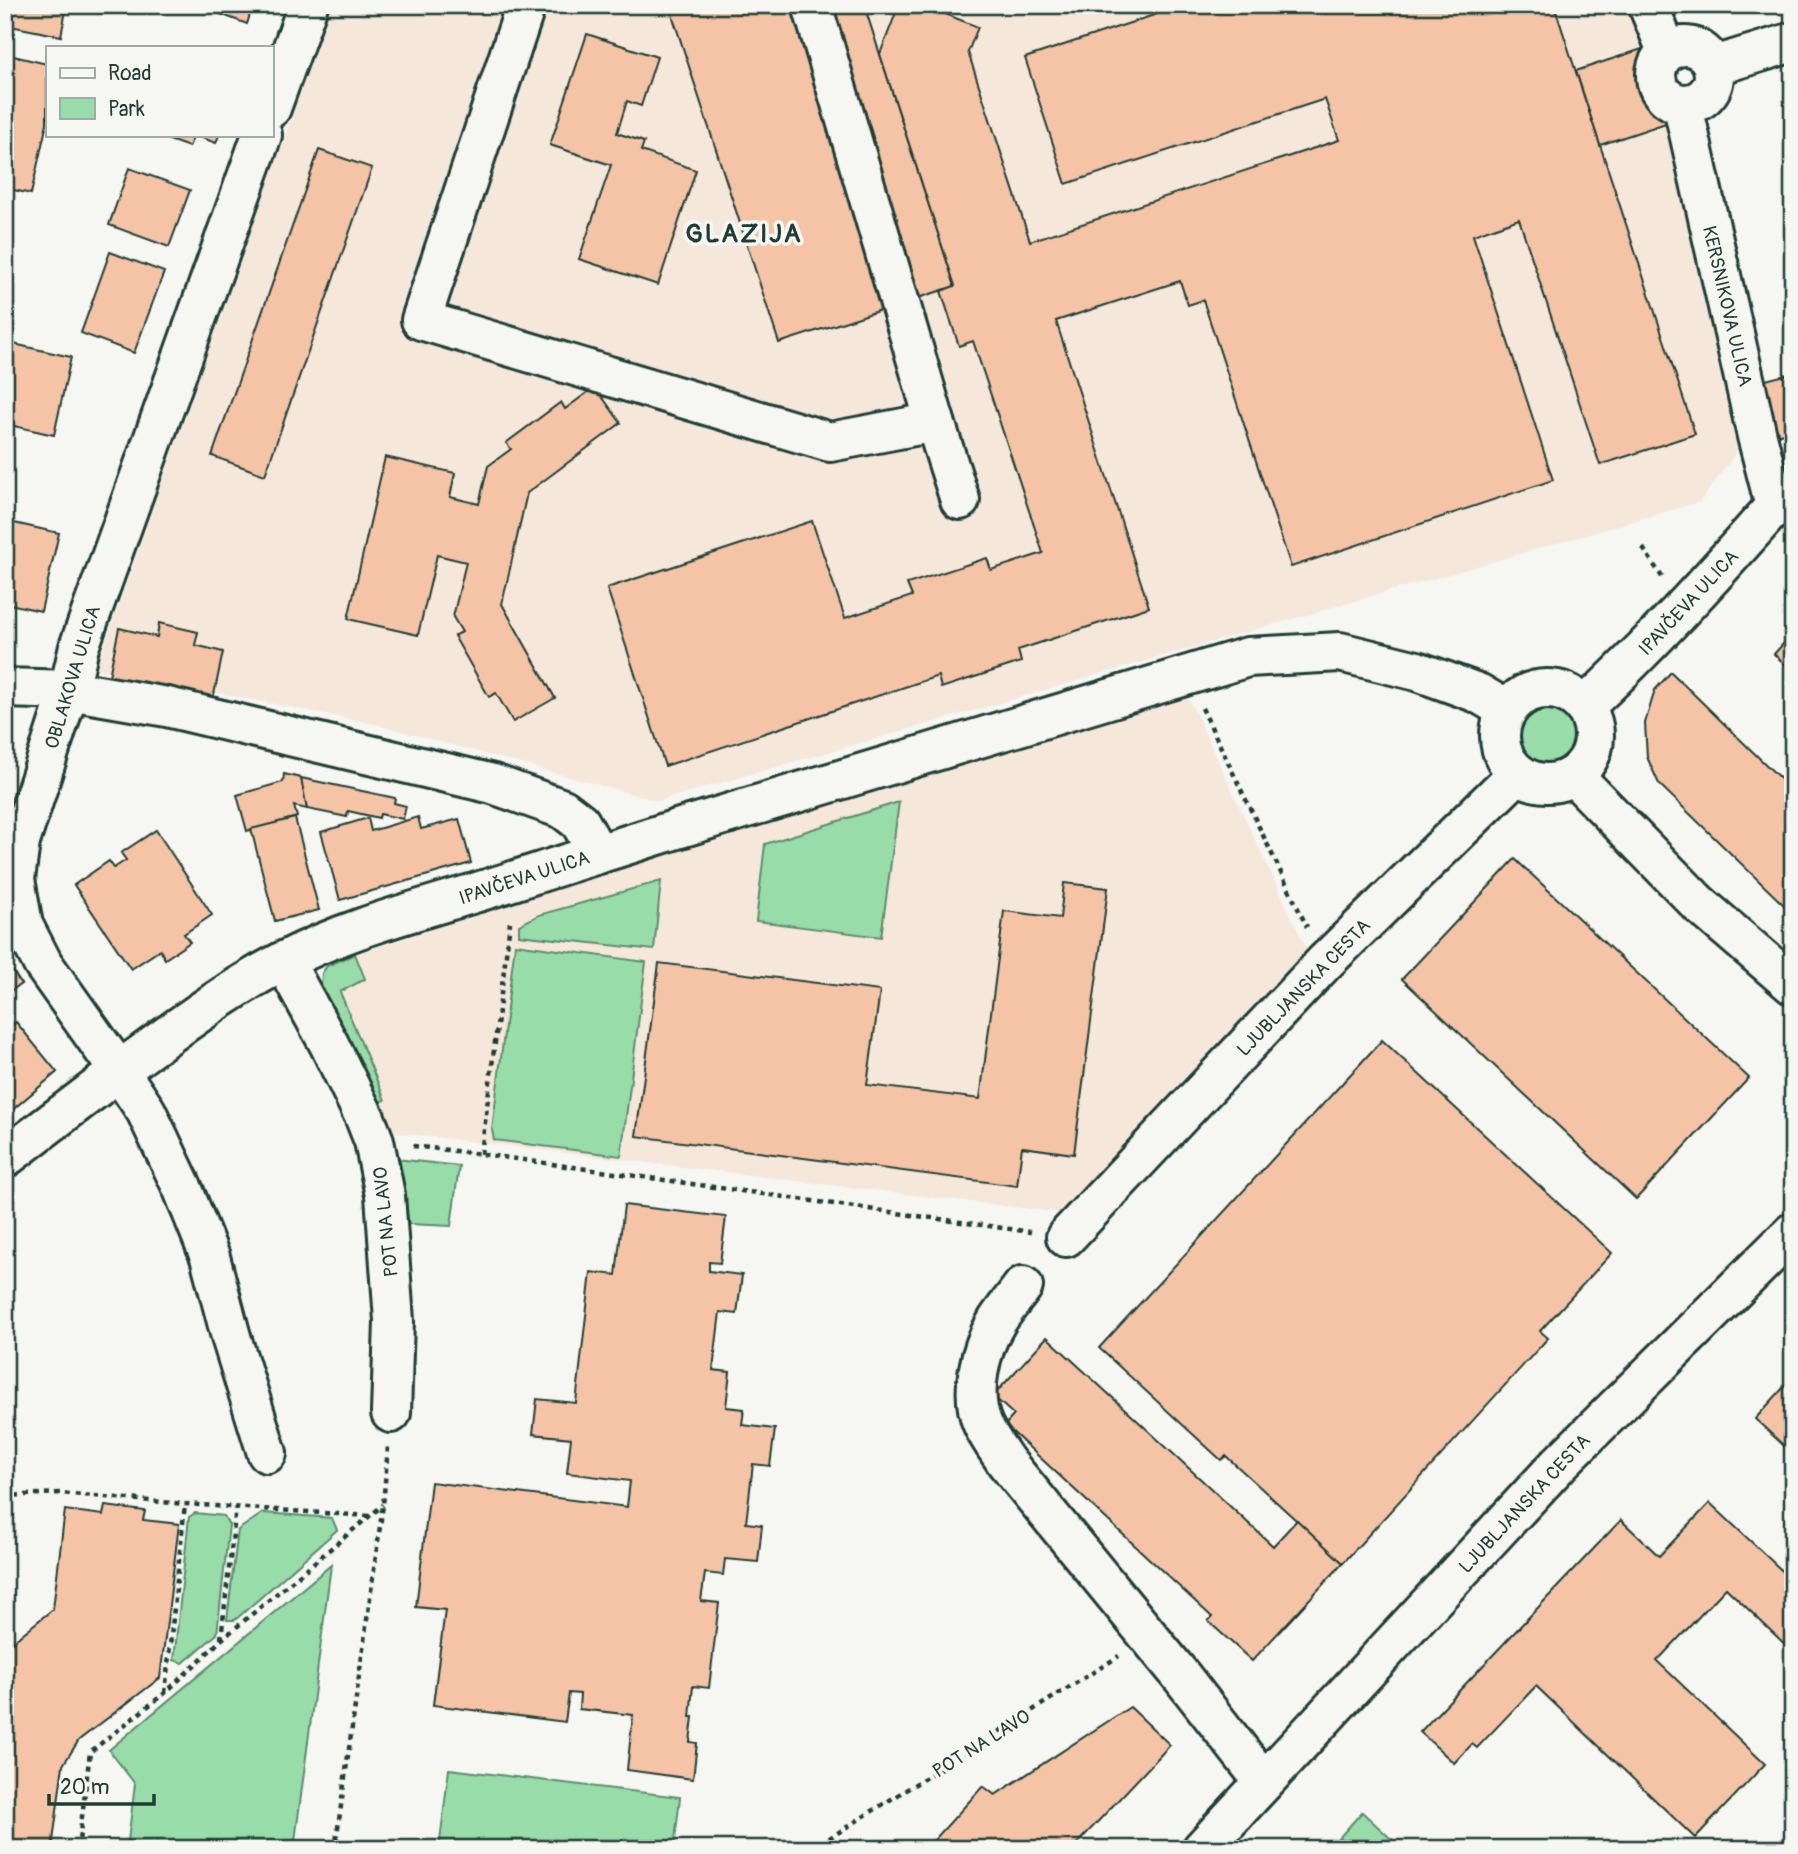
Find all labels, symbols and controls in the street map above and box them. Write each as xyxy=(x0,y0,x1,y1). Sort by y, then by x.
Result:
legend xyxy=(46,46,273,136)
text: Road xyxy=(108,60,152,87)
text: Park xyxy=(108,96,145,123)
district label: GLAZIJA xyxy=(685,218,803,250)
street label: KERSNIKOVA ULICA xyxy=(1697,224,1757,389)
street label: IPAVČEVA ULICA xyxy=(1634,545,1744,661)
street label: OBLAKOVA ULICA xyxy=(40,603,106,752)
street label: IPAVČEVA ULICA xyxy=(456,846,593,910)
street label: LJUBLJANSKA CESTA xyxy=(1232,914,1376,1062)
street label: POT NA LAVO xyxy=(368,1166,404,1278)
street label: LJUBLJANSKA CESTA xyxy=(1454,1429,1596,1578)
street label: POT NA LAVO xyxy=(928,1704,1035,1783)
scale bar xyxy=(49,1763,154,1807)
text: 20 m xyxy=(60,1774,109,1801)

